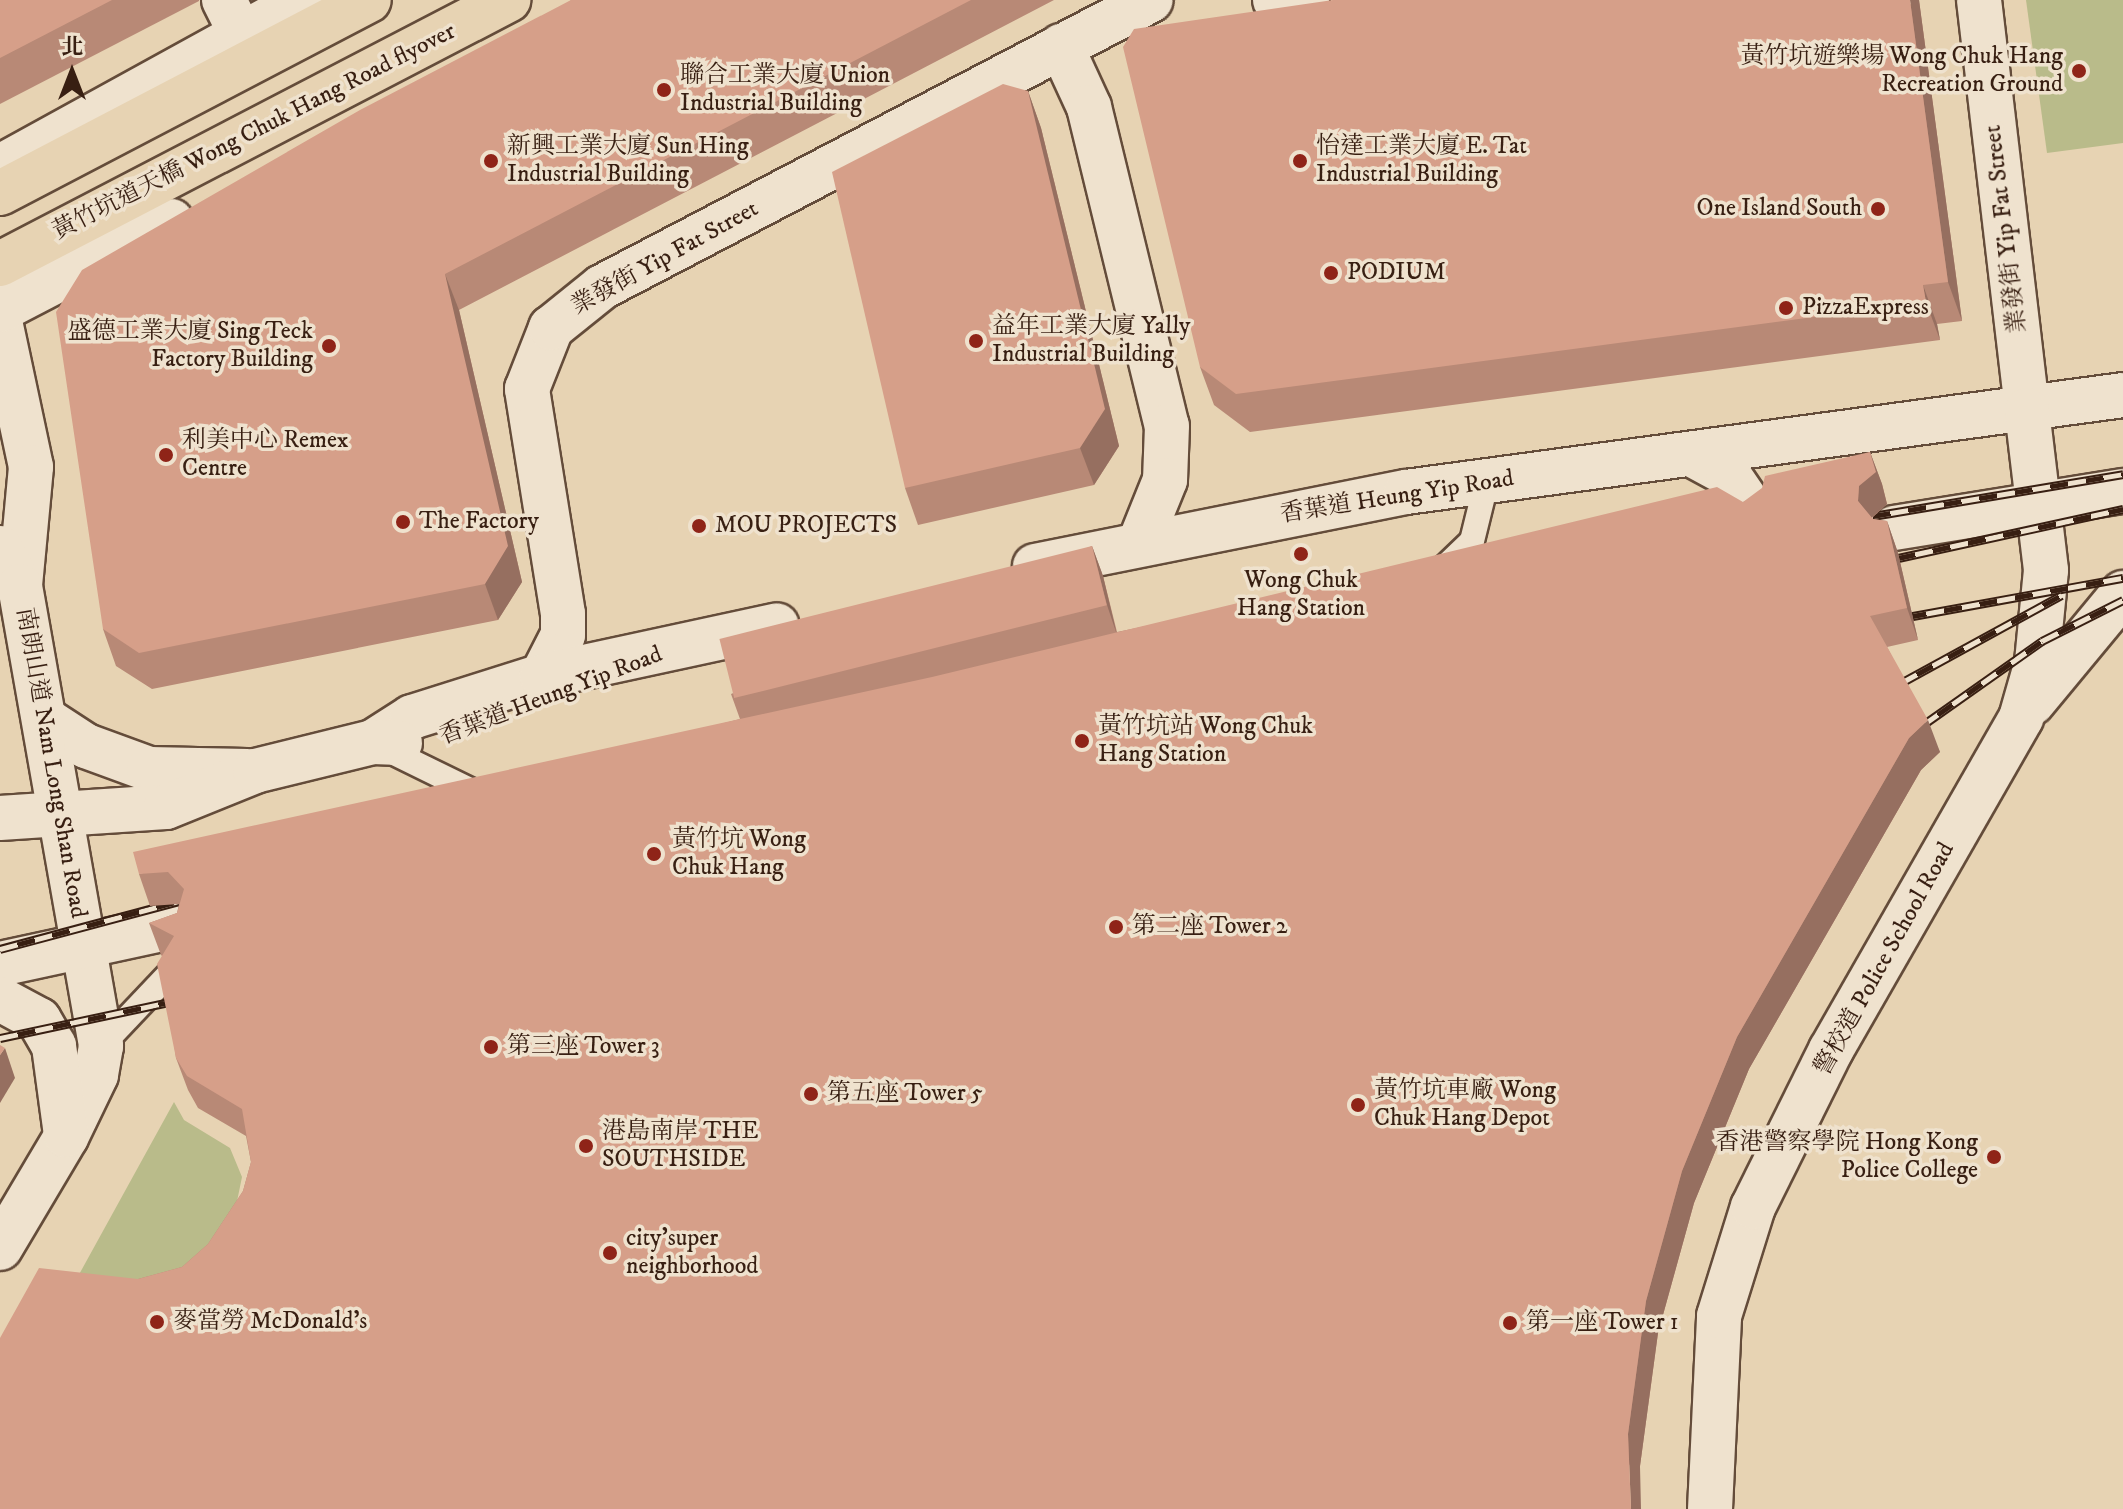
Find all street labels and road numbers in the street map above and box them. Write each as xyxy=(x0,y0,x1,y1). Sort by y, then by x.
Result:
street label: 黃竹坑道天橋 Wong Chuk Hang Road flyover xyxy=(48,17,460,247)
street label: 業發街 Yip Fat Street xyxy=(1979,123,2033,335)
street label: 業發街 Yip Fat Street xyxy=(566,195,764,321)
street label: 香葉道 Heung Yip Road xyxy=(1278,464,1516,530)
street label: 南朗山道 Nam Long Shan Road xyxy=(9,606,93,920)
street label: 香葉道 Heung Yip Road xyxy=(436,640,666,752)
street label: 警校道 Police School Road xyxy=(1809,838,1961,1080)

